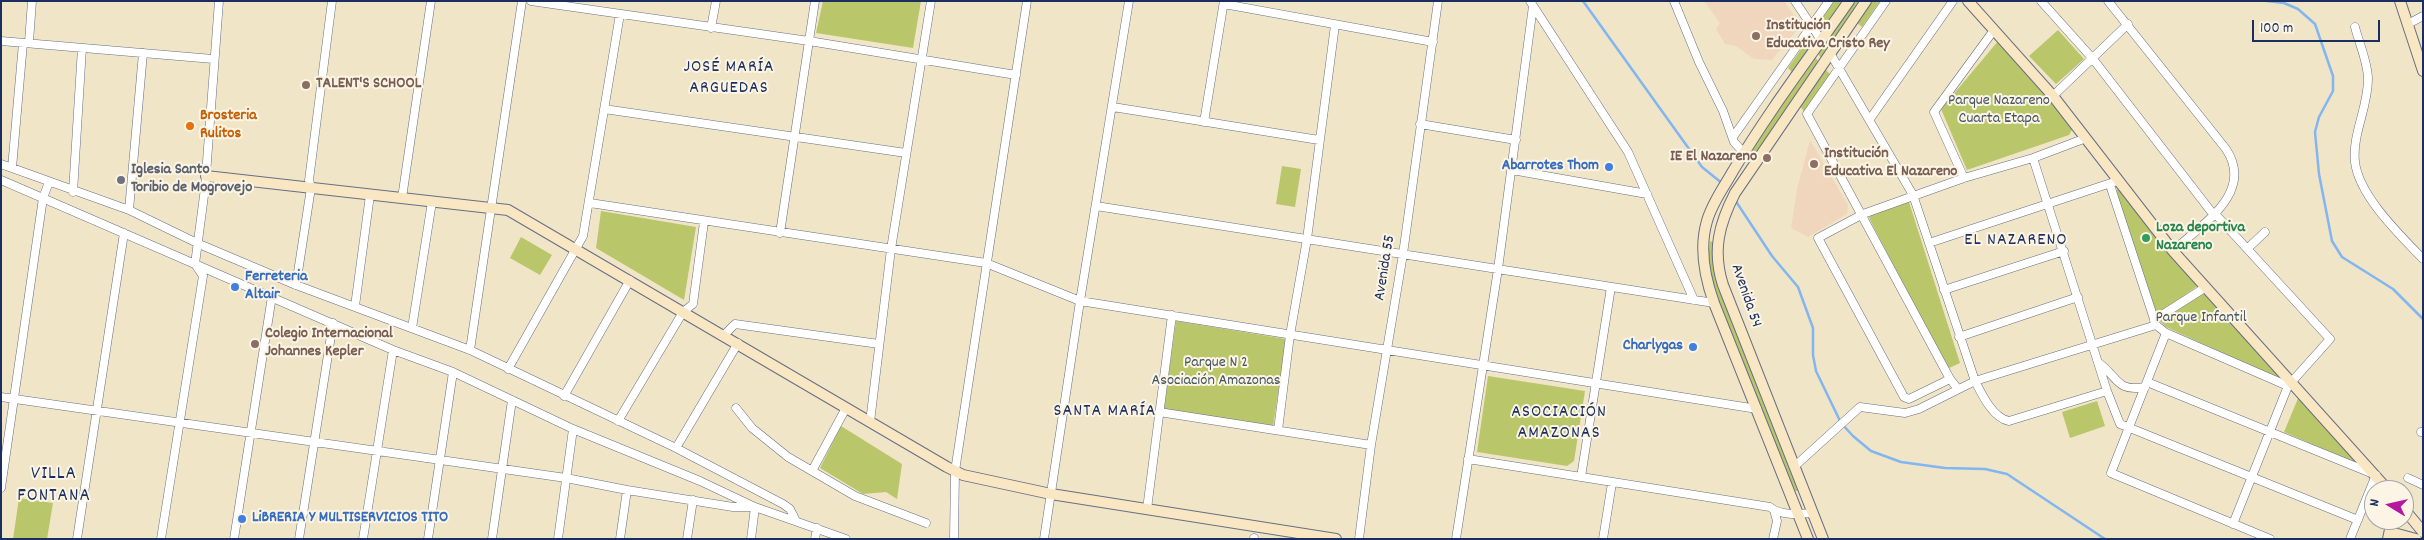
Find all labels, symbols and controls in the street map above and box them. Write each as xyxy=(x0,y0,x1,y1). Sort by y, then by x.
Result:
scale bar xyxy=(2254,10,2382,42)
place label: Institución Educativa Cristo Rey xyxy=(1766,17,1890,55)
text: 100 m xyxy=(2260,18,2293,40)
marker: Institución Educativa Cristo Rey xyxy=(1750,30,1762,42)
district label: JOSÉ MARÍA ARGUEDAS xyxy=(682,58,776,100)
place label: TALENT'S SCHOOL xyxy=(316,75,421,95)
marker: TALENT'S SCHOOL xyxy=(300,79,312,91)
park label: Parque Nazareno Cuarta Etapa xyxy=(1948,92,2050,130)
place label: Brosteria Rulitos xyxy=(200,107,257,145)
marker: Brosteria Rulitos xyxy=(184,120,196,132)
place label: Institución Educativa El Nazareno xyxy=(1824,145,1957,183)
place label: IE El Nazareno xyxy=(1670,148,1757,168)
marker: IE El Nazareno xyxy=(1761,152,1773,164)
place label: Abarrotes Thom xyxy=(1502,157,1599,177)
marker: Institución Educativa El Nazareno xyxy=(1808,158,1820,170)
place label: Iglesia Santo Toribio de Mogrovejo xyxy=(131,161,252,199)
marker: Abarrotes Thom xyxy=(1603,161,1615,173)
marker: Iglesia Santo Toribio de Mogrovejo xyxy=(115,174,127,186)
place label: Loza deportiva Nazareno xyxy=(2156,219,2245,257)
district label: EL NAZARENO xyxy=(1963,231,2069,253)
marker: Loza deportiva Nazareno xyxy=(2140,232,2152,244)
street label: Avenida 55 xyxy=(1371,234,1401,302)
street label: Avenida 54 xyxy=(1725,262,1765,330)
place label: Ferreteria Altair xyxy=(245,268,307,306)
marker: Ferreteria Altair xyxy=(229,281,241,293)
park label: Parque Infantil xyxy=(2156,309,2246,329)
place label: Colegio Internacional Johannes Kepler xyxy=(265,325,393,363)
place label: Charlygas xyxy=(1623,337,1683,357)
marker: Colegio Internacional Johannes Kepler xyxy=(249,338,261,350)
marker: Charlygas xyxy=(1687,341,1699,353)
park label: Parque N 2 Asociación Amazonas xyxy=(1151,354,1281,392)
district label: SANTA MARÍA xyxy=(1052,402,1158,424)
district label: ASOCIACIÓN AMAZONAS xyxy=(1510,403,1608,446)
district label: VILLA FONTANA xyxy=(16,464,92,508)
north arrow xyxy=(2364,480,2414,530)
text: N xyxy=(2365,498,2386,508)
place label: LiBRERIA Y MULTISERVICIOS TITO xyxy=(252,509,448,529)
marker: LiBRERIA Y MULTISERVICIOS TITO xyxy=(236,513,248,525)

